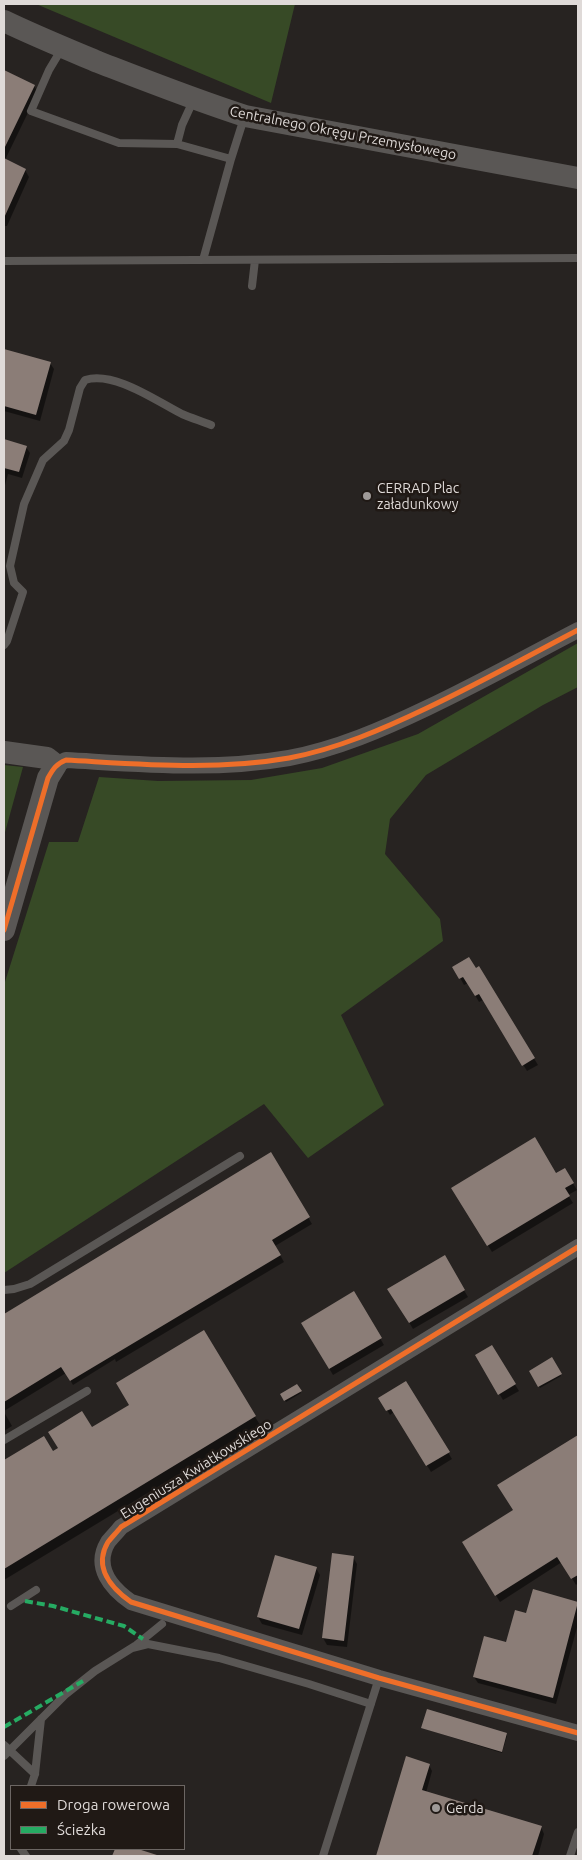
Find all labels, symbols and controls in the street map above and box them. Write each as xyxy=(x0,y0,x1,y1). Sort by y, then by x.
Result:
street label: Centralnego Okręgu Przemysłowego xyxy=(228,103,458,163)
place label: CERRAD Plac załadunkowy xyxy=(377,480,459,512)
marker: CERRAD Plac załadunkowy xyxy=(361,490,373,502)
street label: Eugeniusza Kwiatkowskiego xyxy=(117,1415,275,1523)
legend xyxy=(10,1785,185,1850)
text: Droga rowerowa xyxy=(57,1796,170,1813)
place label: Gerda xyxy=(446,1800,484,1816)
marker: Gerda xyxy=(430,1802,442,1814)
text: Ścieżka xyxy=(57,1821,106,1838)

